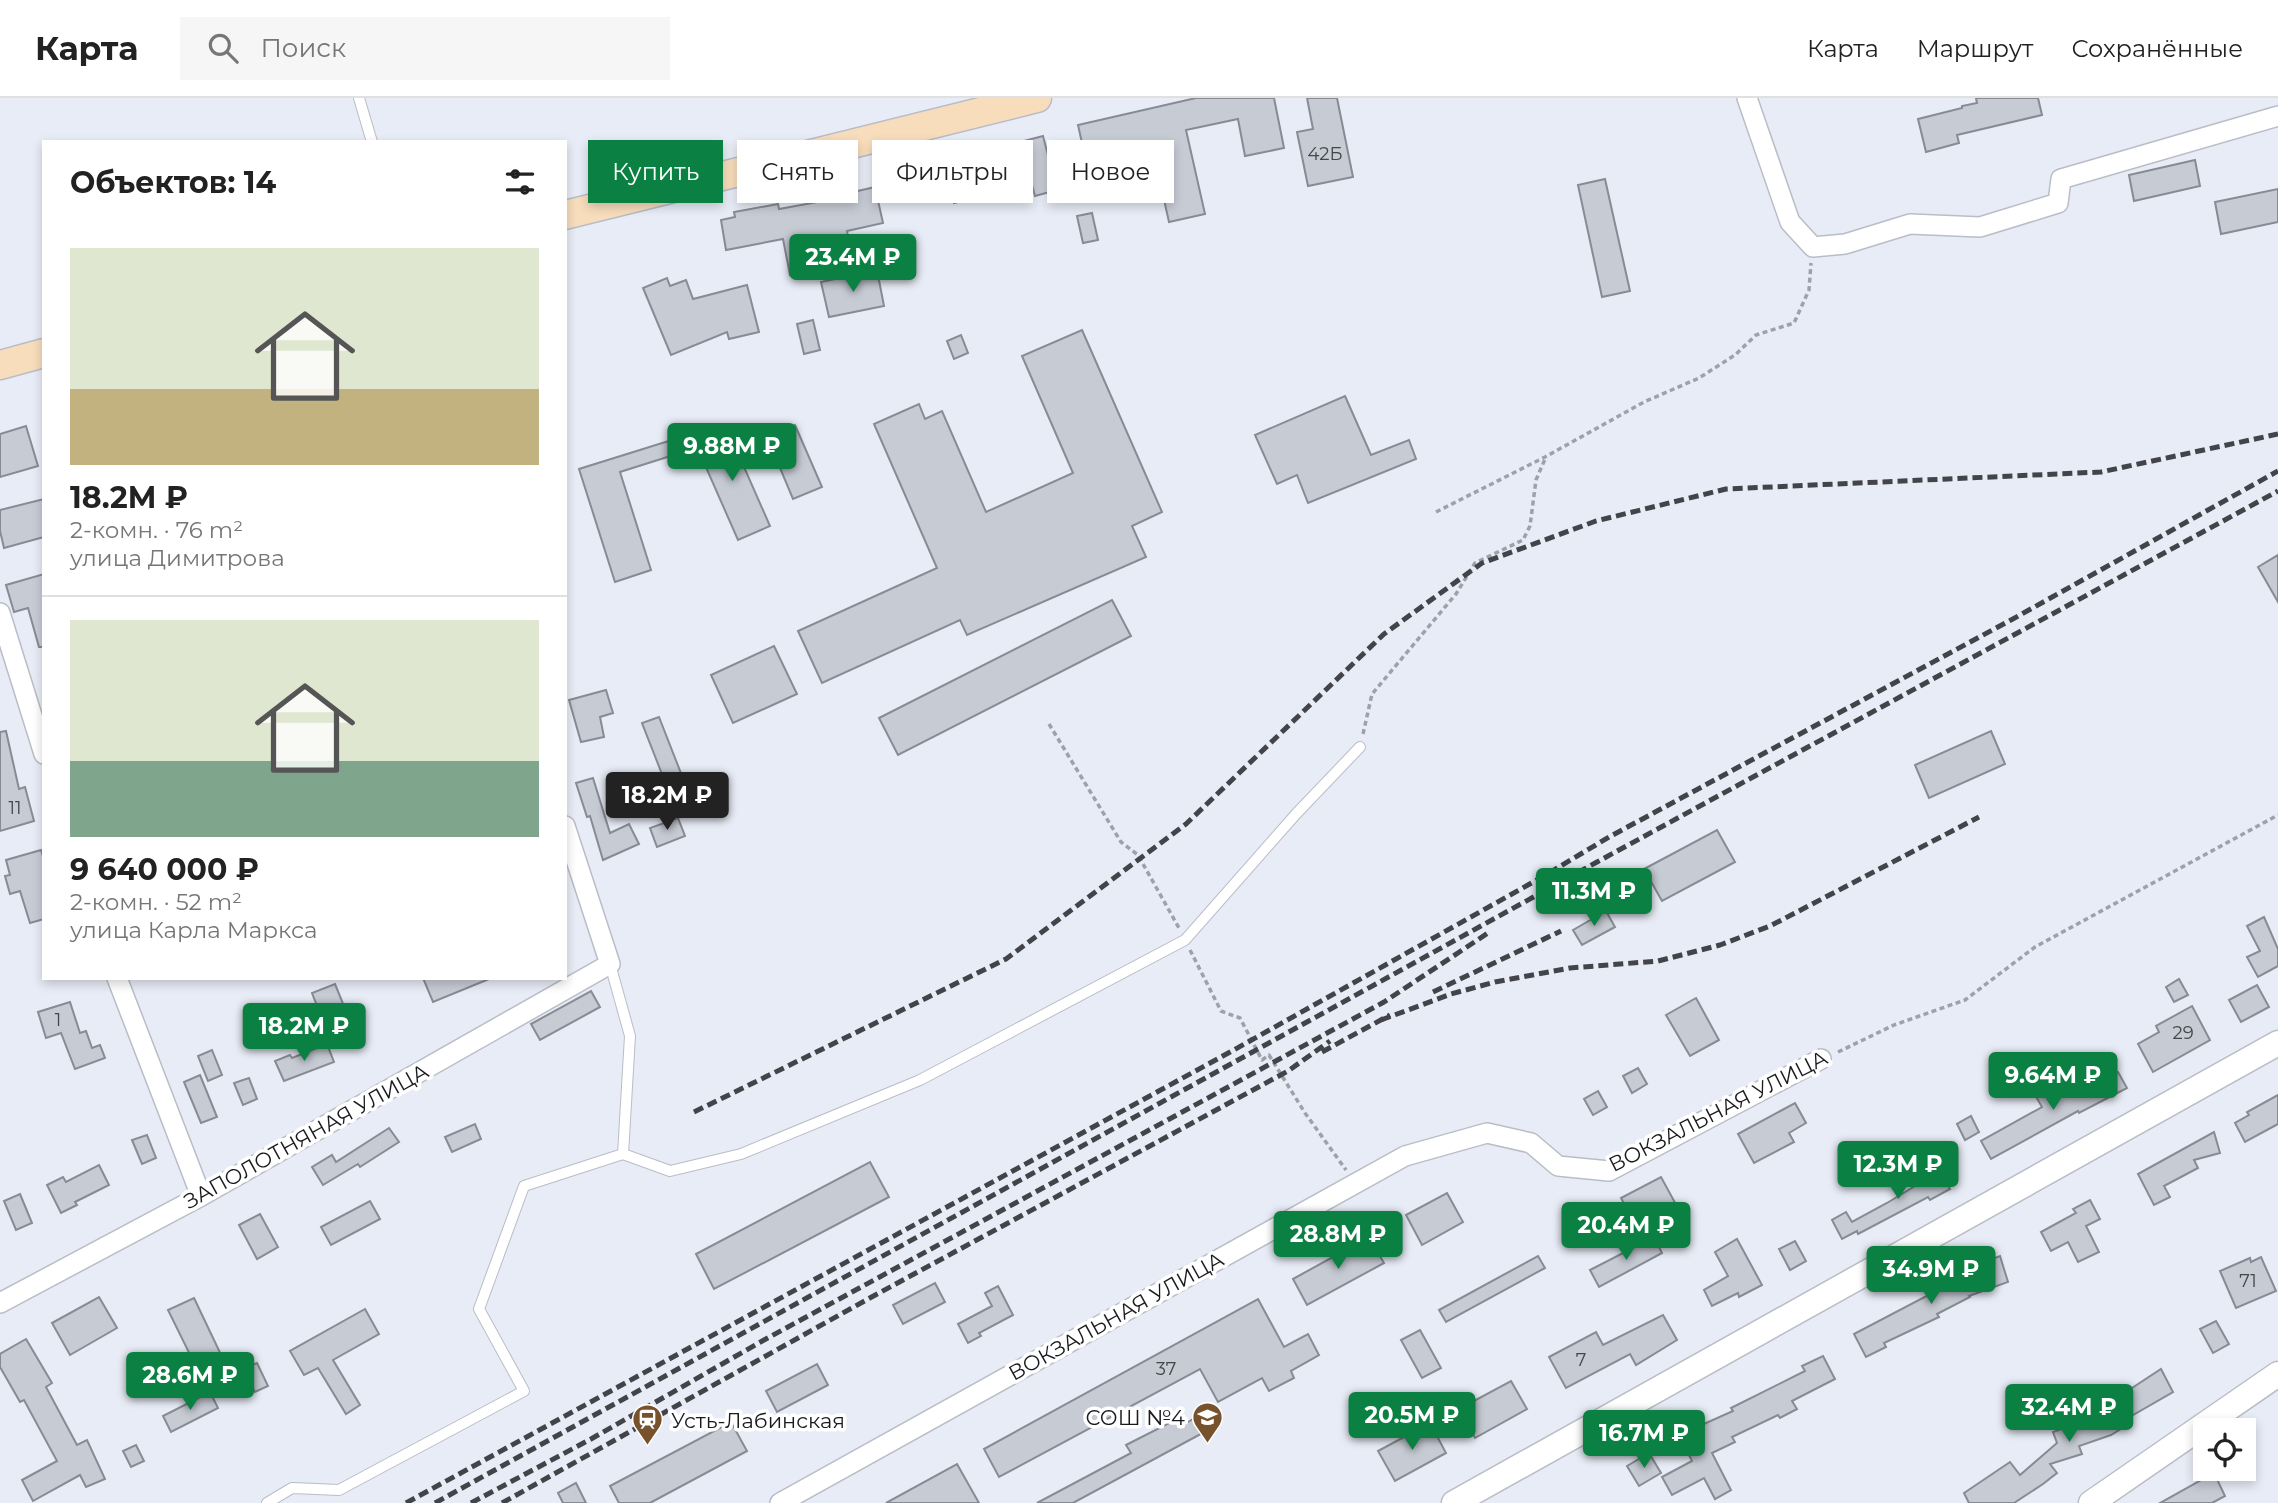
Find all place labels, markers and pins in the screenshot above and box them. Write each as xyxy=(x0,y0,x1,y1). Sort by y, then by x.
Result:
pin: 23.4M ₽ xyxy=(788,234,918,294)
pin: 9.88M ₽ xyxy=(667,424,797,483)
pin: 18.2M ₽ xyxy=(602,772,732,832)
pin: 11.3M ₽ xyxy=(1529,868,1659,928)
pin: 18.2M ₽ xyxy=(239,1004,369,1063)
pin: 9.64M ₽ xyxy=(1988,1052,2118,1112)
pin: 12.3M ₽ xyxy=(1833,1142,1963,1201)
pin: 20.4M ₽ xyxy=(1561,1202,1691,1262)
pin: 28.8M ₽ xyxy=(1273,1212,1403,1271)
pin: 34.9M ₽ xyxy=(1866,1246,1996,1306)
pin: 28.6M ₽ xyxy=(125,1352,255,1412)
pin: 32.4M ₽ xyxy=(2004,1384,2134,1444)
pin: 20.5M ₽ xyxy=(1347,1392,1477,1452)
school or university icon: СОШ №4 xyxy=(1191,1400,1225,1444)
station icon: Усть-Лабинская xyxy=(631,1403,665,1447)
place label: СОШ №4 xyxy=(1086,1405,1185,1430)
place label: Усть-Лабинская xyxy=(671,1408,845,1433)
pin: 16.7M ₽ xyxy=(1579,1410,1709,1470)

